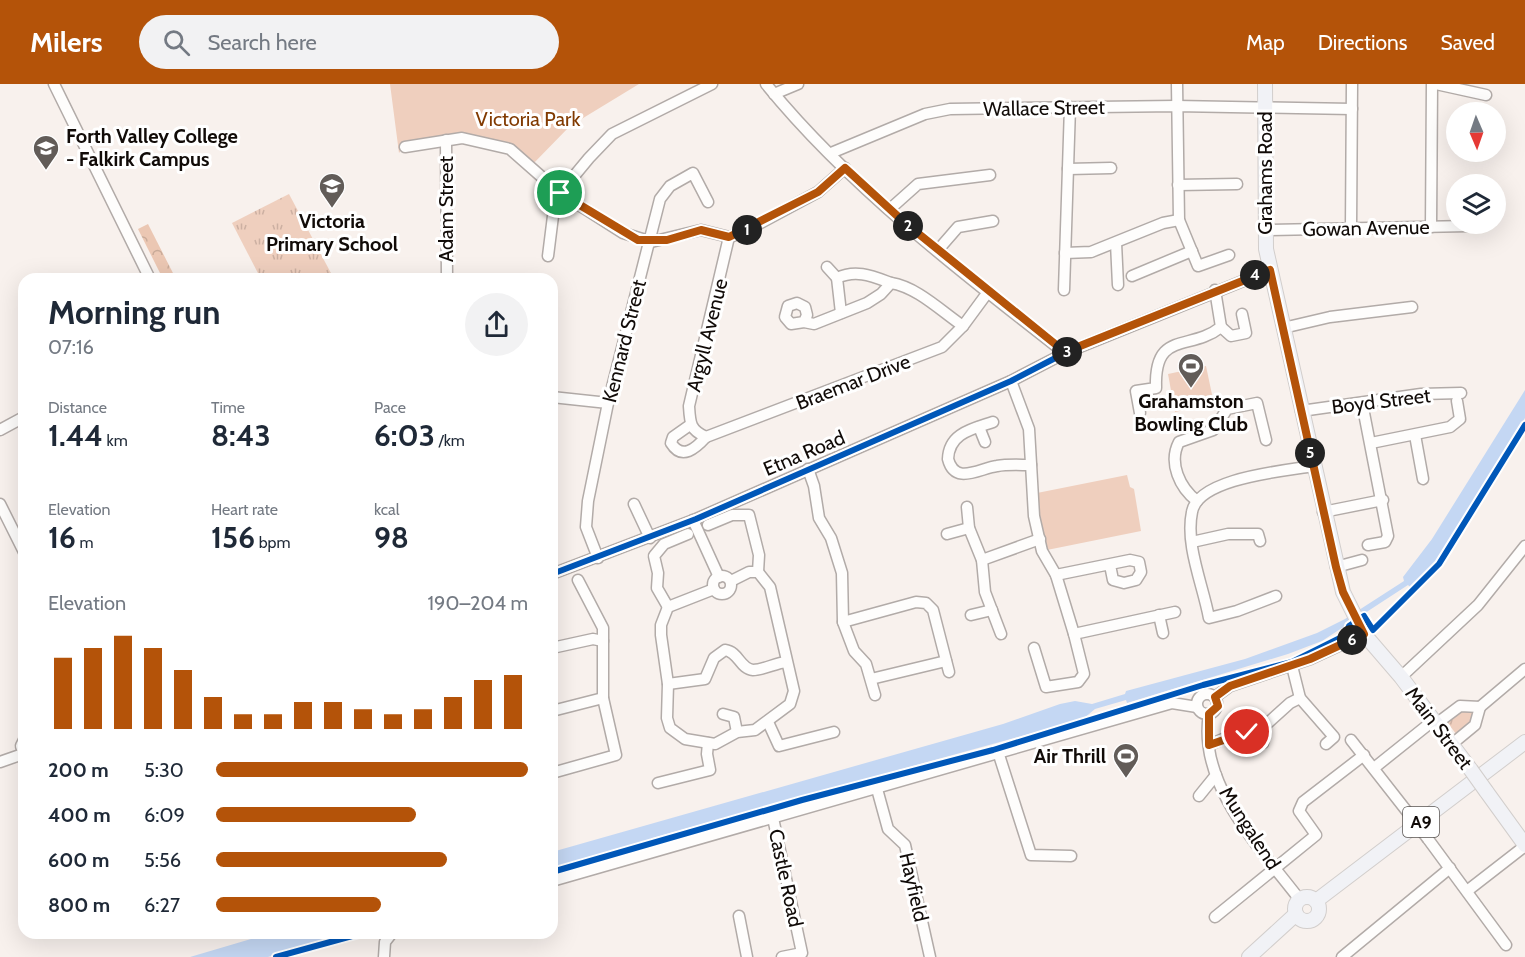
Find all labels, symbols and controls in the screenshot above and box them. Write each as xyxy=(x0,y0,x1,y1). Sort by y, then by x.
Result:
search box xyxy=(139,15,559,69)
text: Milers xyxy=(30,25,103,59)
icon: search xyxy=(160,26,193,59)
text: Search here xyxy=(208,29,317,56)
text: Map xyxy=(1246,30,1285,55)
text: Directions xyxy=(1318,30,1407,55)
text: Saved xyxy=(1440,30,1495,55)
street label: Wallace Street xyxy=(983,95,1105,121)
north arrow xyxy=(1446,102,1506,162)
map controls xyxy=(1446,102,1506,234)
park label: Victoria Park xyxy=(476,107,580,131)
street label: Grahams Road xyxy=(1253,111,1277,235)
place label: Forth Valley College - Falkirk Campus xyxy=(66,124,238,171)
school or university icon: Forth Valley College - Falkirk Campus xyxy=(31,133,61,171)
street label: Adam Street xyxy=(434,156,458,262)
pin xyxy=(534,167,585,218)
school or university icon: Victoria Primary School xyxy=(317,171,347,209)
button: layers xyxy=(1446,174,1506,234)
icon: arrive xyxy=(543,176,576,209)
place label: Victoria Primary School xyxy=(266,209,398,256)
pin: 2 xyxy=(893,211,923,241)
pin: 1 xyxy=(732,215,762,245)
street label: Gowan Avenue xyxy=(1302,215,1430,241)
text: 2 xyxy=(904,216,912,235)
text: 1 xyxy=(744,220,750,239)
pin: 4 xyxy=(1240,260,1270,290)
text: 4 xyxy=(1250,265,1260,284)
street label: Argyll Avenue xyxy=(681,276,733,394)
street label: Kennard Street xyxy=(597,277,651,405)
text: Morning run xyxy=(48,292,220,332)
button: share xyxy=(465,293,528,356)
text: 07:16 xyxy=(48,335,94,359)
pin: 3 xyxy=(1052,337,1082,367)
text: 3 xyxy=(1063,342,1071,361)
street label: Braemar Drive xyxy=(792,349,914,415)
sports icon: Grahamston Bowling Club xyxy=(1176,351,1206,389)
street label: Boyd Street xyxy=(1330,383,1432,419)
place label: Grahamston Bowling Club xyxy=(1134,389,1248,436)
text: Distance xyxy=(48,398,107,417)
text: Time xyxy=(211,398,245,417)
text: Pace xyxy=(374,398,406,417)
text: 1.44 xyxy=(48,417,103,454)
text: 8:43 xyxy=(211,417,271,454)
text: 6:03 xyxy=(374,417,435,454)
street label: Etna Road xyxy=(760,425,848,481)
text: km xyxy=(103,431,128,450)
text: /km xyxy=(435,431,465,450)
pin: 5 xyxy=(1295,438,1325,468)
text: 5 xyxy=(1306,443,1314,462)
text: Elevation xyxy=(48,500,111,519)
text: Heart rate xyxy=(211,500,278,519)
text: kcal xyxy=(374,500,400,519)
text: 16 xyxy=(48,519,76,556)
text: 156 xyxy=(211,519,255,556)
text: 98 xyxy=(374,519,409,556)
text: m xyxy=(76,533,94,552)
text: bpm xyxy=(255,533,290,552)
text: Elevation xyxy=(48,591,126,615)
text: 190–204 m xyxy=(428,591,528,615)
pin: 6 xyxy=(1337,625,1367,655)
text: 6 xyxy=(1348,630,1357,649)
street label: Main Street xyxy=(1400,682,1478,774)
pin xyxy=(1221,706,1272,757)
icon: check xyxy=(1230,715,1263,748)
sports icon: Air Thrill xyxy=(1111,741,1141,779)
place label: Air Thrill xyxy=(1034,744,1106,768)
text: 200 m xyxy=(48,758,109,782)
text: 5:30 xyxy=(144,758,184,782)
street label: Mungalend xyxy=(1214,782,1286,874)
text: 400 m xyxy=(48,803,111,827)
text: 6:09 xyxy=(144,803,185,827)
road number: A9 xyxy=(1403,807,1439,837)
street label: Castle Road xyxy=(764,827,808,929)
text: 600 m xyxy=(48,848,109,872)
text: 5:56 xyxy=(144,848,181,872)
street label: Hayfield xyxy=(894,850,934,924)
text: 800 m xyxy=(48,893,110,917)
text: 6:27 xyxy=(144,893,180,917)

